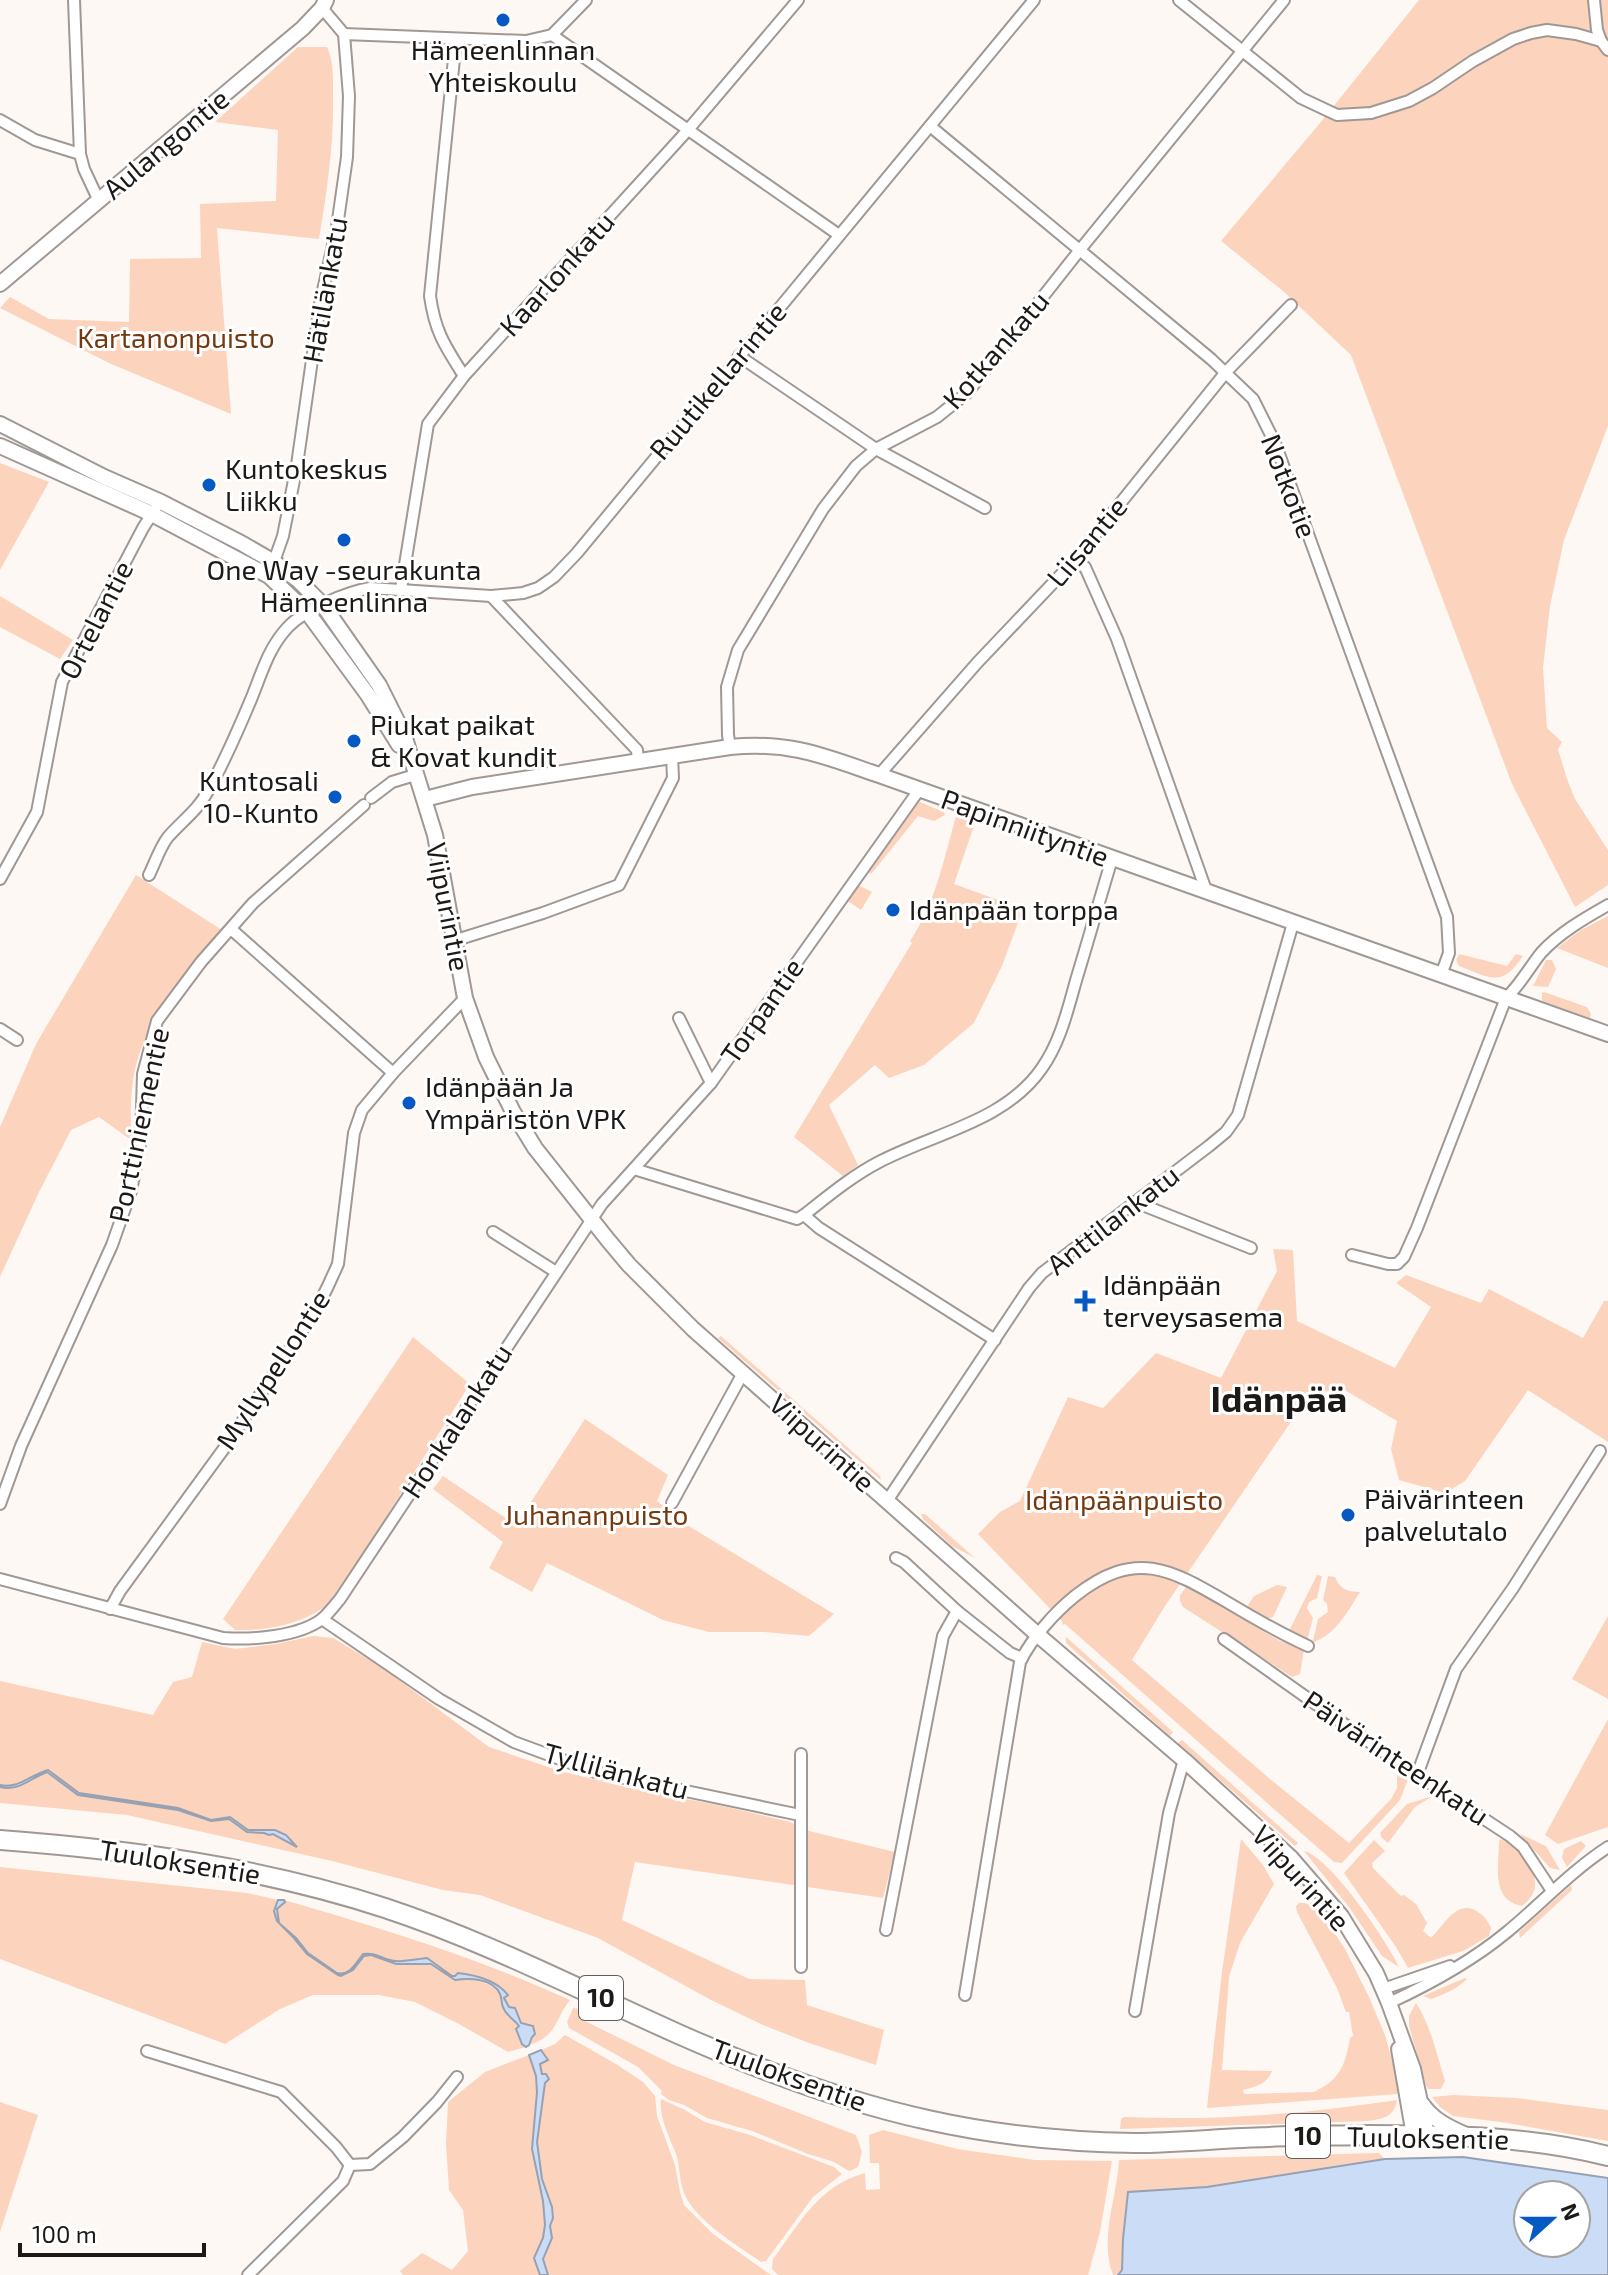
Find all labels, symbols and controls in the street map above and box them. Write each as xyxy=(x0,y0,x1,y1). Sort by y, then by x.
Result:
marker: Hämeenlinnan Yhteiskoulu xyxy=(494,11,512,29)
place label: Hämeenlinnan Yhteiskoulu xyxy=(411,32,595,98)
street label: Aulangontie xyxy=(96,81,235,206)
street label: Kaarlonkatu xyxy=(492,204,621,342)
street label: Hätilänkatu xyxy=(294,214,354,366)
street label: Kotkankatu xyxy=(935,284,1056,415)
street label: Ruutikellarintie xyxy=(642,295,793,466)
park label: Kartanonpuisto xyxy=(77,320,275,354)
street label: Notkotie xyxy=(1255,429,1325,542)
place label: Kuntokeskus Liikku xyxy=(225,451,388,517)
marker: Kuntokeskus Liikku xyxy=(200,476,218,494)
street label: Liisantie xyxy=(1039,490,1134,593)
marker: One Way -seurakunta Hämeenlinna xyxy=(335,531,353,549)
place label: One Way -seurakunta Hämeenlinna xyxy=(207,552,481,618)
street label: Ortelantie xyxy=(51,555,139,684)
place label: Piukat paikat & Kovat kundit xyxy=(370,707,557,773)
marker: Piukat paikat & Kovat kundit xyxy=(345,732,363,750)
place label: Kuntosali 10-Kunto xyxy=(199,763,319,829)
street label: Papinniityntie xyxy=(937,781,1114,873)
marker: Kuntosali 10-Kunto xyxy=(326,788,344,806)
street label: Viipurintie xyxy=(420,840,478,974)
place label: Idänpään torppa xyxy=(909,892,1119,926)
marker: Idänpään torppa xyxy=(884,901,902,919)
street label: Torpantie xyxy=(713,951,810,1070)
street label: Porttiniementie xyxy=(101,1024,175,1225)
place label: Idänpään Ja Ympäristön VPK xyxy=(425,1069,627,1135)
marker: Idänpään Ja Ympäristön VPK xyxy=(400,1094,418,1112)
street label: Anttilankatu xyxy=(1040,1157,1185,1281)
place label: Idänpään terveysasema xyxy=(1103,1267,1283,1333)
street label: Myllypellontie xyxy=(208,1283,336,1455)
marker: Idänpään terveysasema xyxy=(1074,1290,1096,1312)
street label: Honkalankatu xyxy=(394,1337,519,1504)
district label: Idänpää xyxy=(1211,1376,1347,1419)
street label: Viipurintie xyxy=(763,1386,882,1498)
place label: Päivärinteen palvelutalo xyxy=(1364,1481,1524,1547)
park label: Idänpäänpuisto xyxy=(1025,1482,1223,1516)
park label: Juhananpuisto xyxy=(504,1497,688,1531)
marker: Päivärinteen palvelutalo xyxy=(1339,1506,1357,1524)
street label: Päivärinteenkatu xyxy=(1297,1683,1496,1832)
street label: Tyllilänkatu xyxy=(540,1734,693,1806)
street label: Viipurintie xyxy=(1246,1818,1358,1937)
street label: Tuuloksentie xyxy=(97,1832,263,1891)
road number: 10 xyxy=(579,1976,623,2020)
street label: Tuuloksentie xyxy=(707,2030,871,2118)
road number: 10 xyxy=(1286,2114,1330,2158)
street label: Tuuloksentie xyxy=(1347,2119,1509,2155)
north arrow xyxy=(1512,2179,1592,2259)
text: N xyxy=(1557,2199,1587,2224)
scale bar xyxy=(20,2207,204,2257)
text: 100 m xyxy=(32,2219,97,2248)

